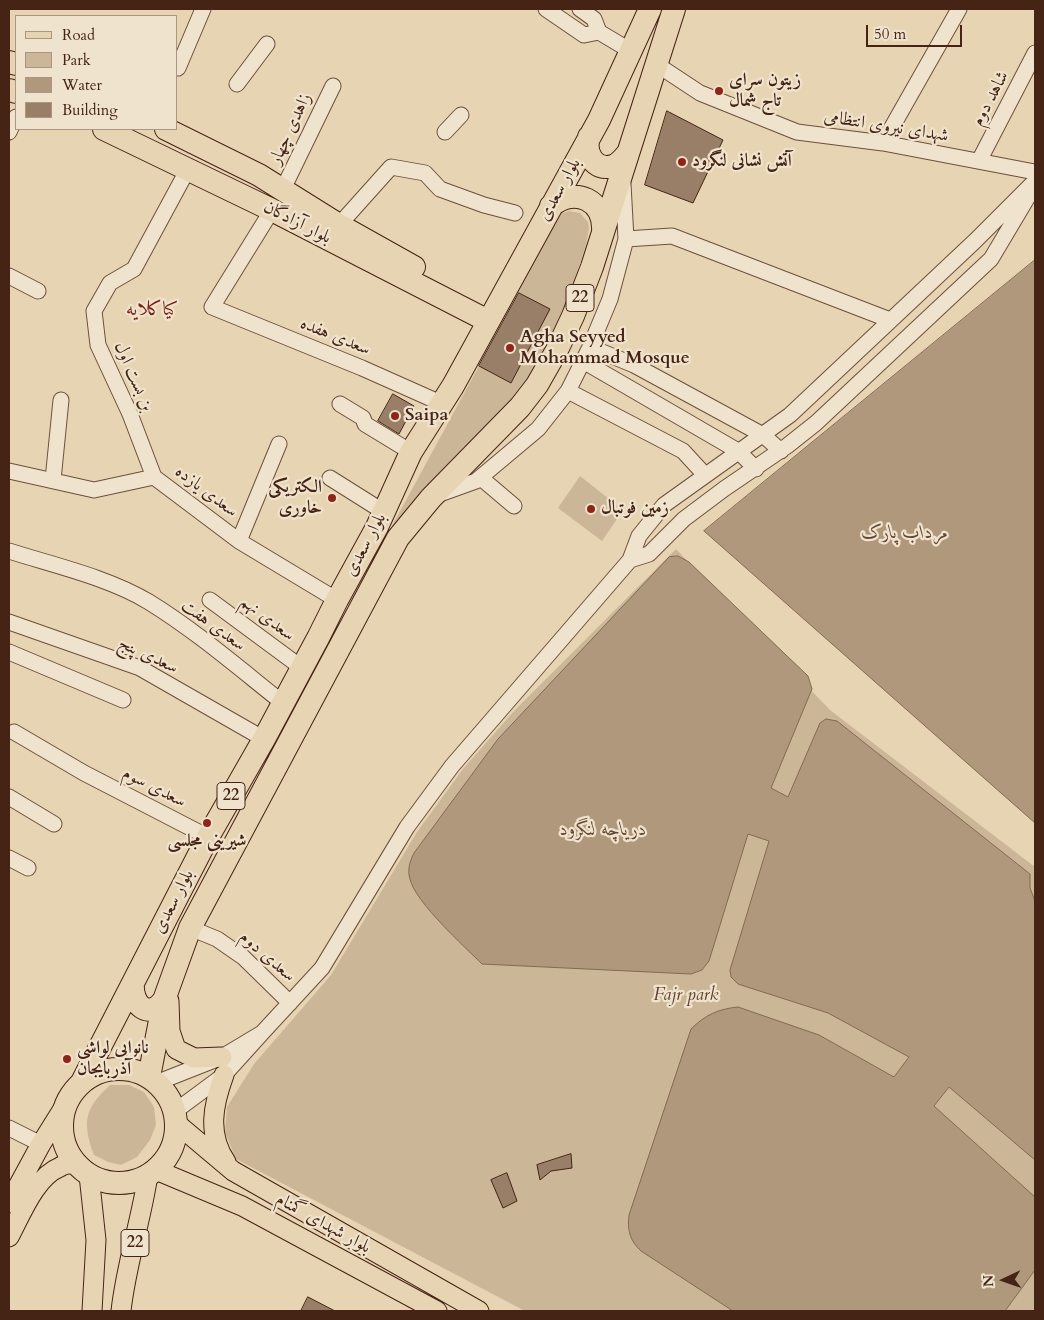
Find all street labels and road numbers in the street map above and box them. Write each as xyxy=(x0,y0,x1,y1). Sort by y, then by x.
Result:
street label: شاهد دوم xyxy=(968,68,1014,130)
street label: زاهدی چهار xyxy=(265,90,317,168)
street label: شهدای نیروی انتظامی xyxy=(822,106,950,148)
street label: بلوار سعدی xyxy=(534,155,586,225)
street label: بلوار آزادگان xyxy=(259,197,335,249)
road number: 22 xyxy=(566,284,594,312)
street label: سعدی هفده xyxy=(297,313,373,361)
street label: بن بست اول xyxy=(109,339,157,415)
street label: سعدی یازده xyxy=(170,461,242,523)
street label: بلوار سعدی xyxy=(340,510,392,580)
street label: سعدی نهم xyxy=(235,591,299,647)
street label: سعدی هفت xyxy=(176,595,250,657)
street label: سعدی پنج xyxy=(115,633,181,679)
street label: سعدی سوم xyxy=(119,763,189,813)
road number: 22 xyxy=(217,782,245,809)
street label: بلوار سعدی xyxy=(149,866,199,938)
street label: سعدی دوم xyxy=(235,927,299,987)
street label: بلوار شهدای گمنام xyxy=(272,1189,374,1259)
road number: 22 xyxy=(121,1230,149,1256)

